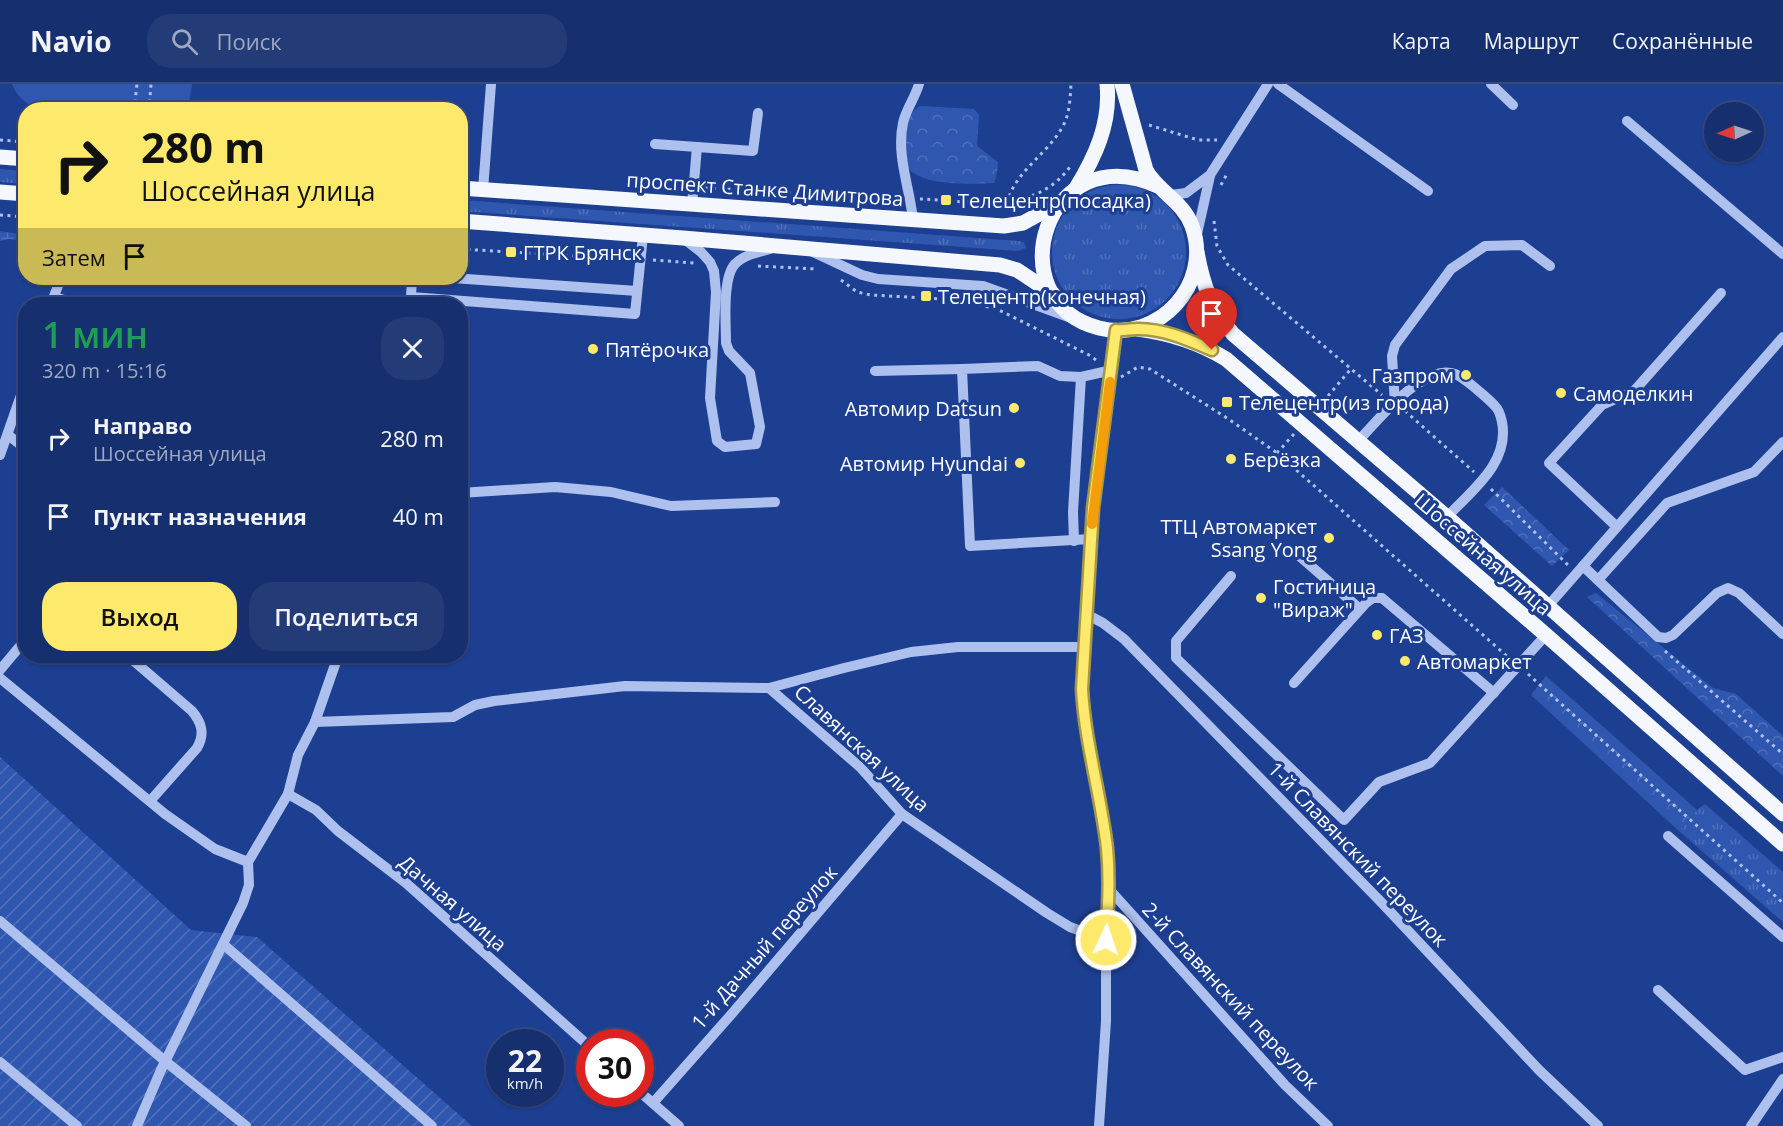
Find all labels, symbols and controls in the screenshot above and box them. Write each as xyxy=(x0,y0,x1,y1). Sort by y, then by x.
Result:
search box xyxy=(147,14,567,68)
text: Navio xyxy=(30,22,111,60)
icon: search xyxy=(168,25,201,58)
text: Поиск xyxy=(216,26,282,56)
text: Карта xyxy=(1392,27,1451,55)
text: Маршрут xyxy=(1484,27,1579,55)
text: Сохранённые xyxy=(1612,27,1753,55)
north arrow xyxy=(1704,102,1764,162)
map controls xyxy=(1704,102,1764,162)
text: 280 m xyxy=(141,118,265,175)
icon: right xyxy=(42,126,120,204)
street label: проспект Станке Димитрова xyxy=(626,166,904,212)
text: Шоссейная улица xyxy=(141,172,375,209)
place label: Телецентр(посадка) xyxy=(958,187,1151,214)
marker: Телецентр(посадка) xyxy=(939,193,953,207)
place label: ГТРК Брянск xyxy=(523,239,643,266)
icon: arrive xyxy=(118,240,151,273)
text: Затем xyxy=(42,242,106,272)
marker: ГТРК Брянск xyxy=(504,245,518,259)
place label: Телецентр(конечная) xyxy=(938,283,1146,310)
pin xyxy=(1186,288,1237,350)
marker: Телецентр(конечная) xyxy=(919,289,933,303)
icon: arrive xyxy=(1195,297,1228,330)
text: 1 мин xyxy=(42,310,148,359)
button: close xyxy=(381,317,444,380)
place label: Пятёрочка xyxy=(605,336,709,363)
marker: Пятёрочка xyxy=(586,342,600,356)
text: 320 m · 15:16 xyxy=(42,357,167,384)
place label: Газпром xyxy=(1371,362,1454,389)
marker: Газпром xyxy=(1459,368,1473,382)
place label: Самоделкин xyxy=(1573,380,1693,407)
marker: Самоделкин xyxy=(1554,386,1568,400)
place label: Телецентр(из города) xyxy=(1239,389,1449,416)
place label: Автомир Datsun xyxy=(845,395,1002,422)
marker: Телецентр(из города) xyxy=(1220,395,1234,409)
marker: Автомир Datsun xyxy=(1007,401,1021,415)
text: Направо xyxy=(93,410,192,440)
icon: right xyxy=(42,422,75,455)
text: 280 m xyxy=(380,423,444,453)
text: Шоссейная улица xyxy=(93,440,267,467)
place label: Берёзка xyxy=(1243,446,1321,473)
place label: Автомир Hyundai xyxy=(840,450,1008,477)
marker: Берёзка xyxy=(1224,452,1238,466)
marker: Автомир Hyundai xyxy=(1013,456,1027,470)
street label: Шоссейная улица xyxy=(1409,487,1557,621)
icon: arrive xyxy=(42,500,75,533)
text: Пункт назначения xyxy=(93,501,307,531)
text: 40 m xyxy=(393,501,444,531)
place label: ТТЦ Автомаркет Ssang Yong xyxy=(1160,513,1317,563)
marker: ТТЦ Автомаркет Ssang Yong xyxy=(1322,531,1336,545)
place label: Гостиница "Вираж" xyxy=(1273,573,1376,623)
button: Выход xyxy=(42,582,237,651)
button: Поделиться xyxy=(249,582,444,651)
marker: Гостиница "Вираж" xyxy=(1254,591,1268,605)
place label: ГАЗ xyxy=(1389,622,1424,649)
marker: ГАЗ xyxy=(1370,628,1384,642)
place label: Автомаркет xyxy=(1417,648,1532,675)
marker: Автомаркет xyxy=(1398,654,1412,668)
street label: Славянская улица xyxy=(789,678,935,818)
street label: 1-й Славянский переулок xyxy=(1262,756,1454,953)
street label: Дачная улица xyxy=(393,849,513,957)
street label: 1-й Дачный переулок xyxy=(685,859,843,1035)
street label: 2-й Славянский переулок xyxy=(1137,896,1326,1096)
position arrow xyxy=(1074,908,1138,972)
speed limit sign: 30 xyxy=(576,1029,654,1107)
text: 22 xyxy=(508,1040,542,1081)
text: km/h xyxy=(507,1073,543,1093)

